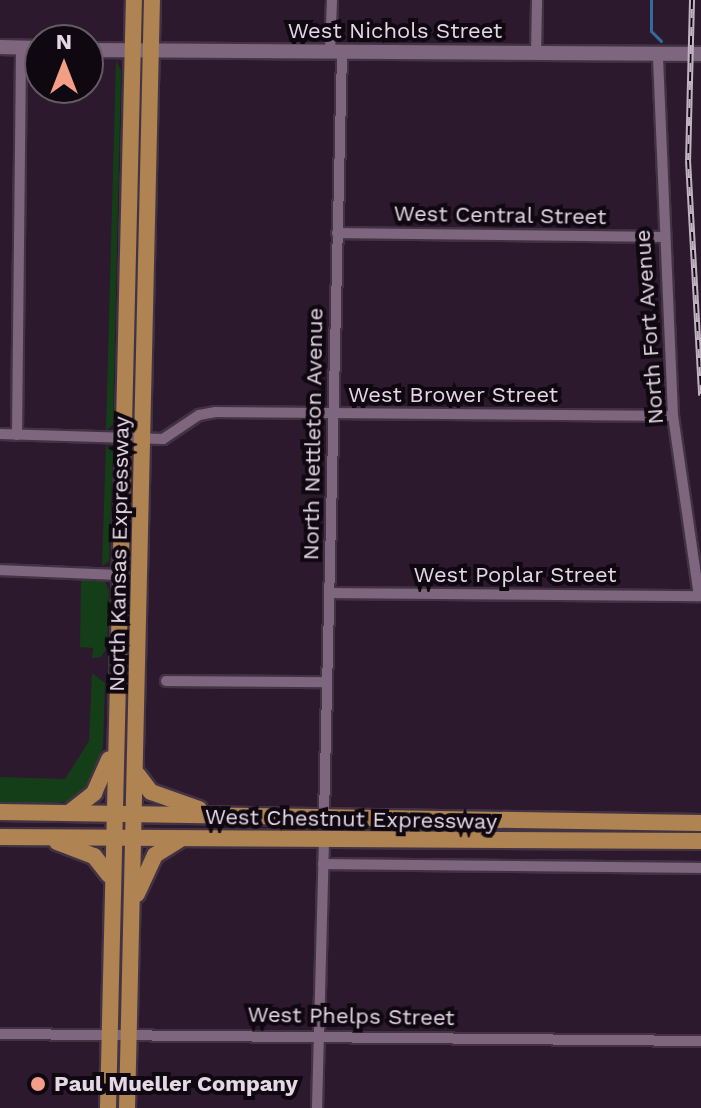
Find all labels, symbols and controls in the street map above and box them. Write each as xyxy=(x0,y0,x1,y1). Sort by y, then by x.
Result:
street label: West Nichols Street xyxy=(288,18,502,44)
north arrow xyxy=(24,24,104,104)
text: N xyxy=(56,29,72,54)
street label: West Central Street xyxy=(393,200,607,230)
street label: North Fort Avenue xyxy=(629,228,669,426)
street label: North Nettleton Avenue xyxy=(298,307,328,561)
street label: West Brower Street xyxy=(348,382,558,408)
street label: North Kansas Expressway xyxy=(103,416,135,692)
street label: West Poplar Street xyxy=(413,562,617,588)
street label: West Chestnut Expressway xyxy=(205,803,497,835)
street label: West Phelps Street xyxy=(247,1001,455,1031)
place label: Paul Mueller Company xyxy=(54,1071,299,1097)
marker: Paul Mueller Company xyxy=(29,1075,47,1093)

